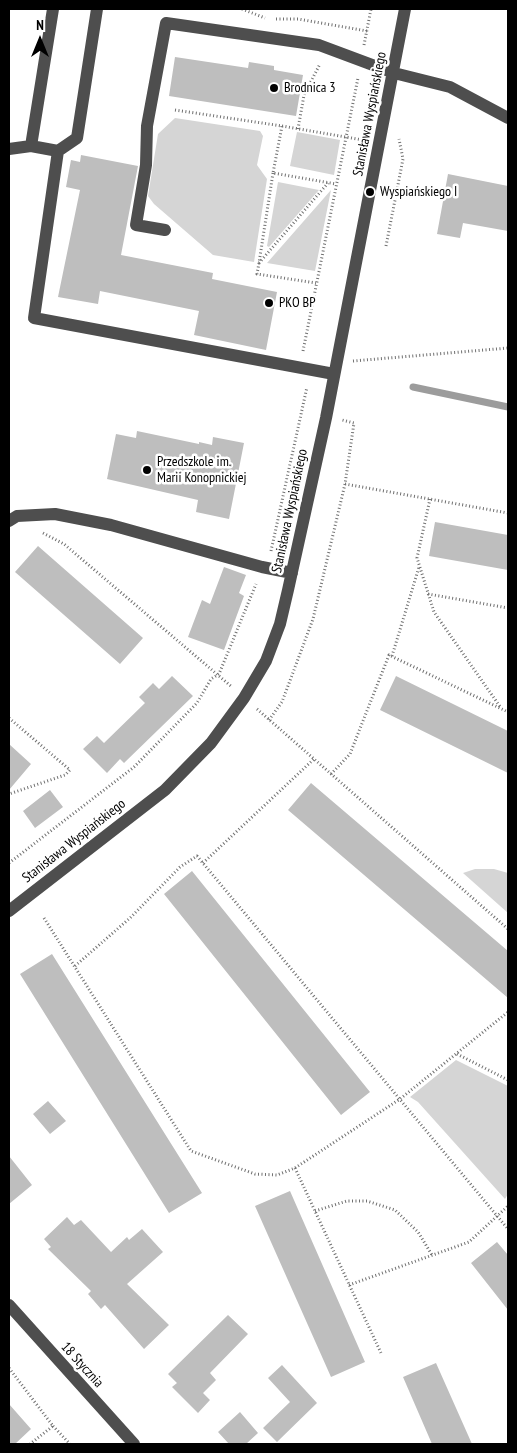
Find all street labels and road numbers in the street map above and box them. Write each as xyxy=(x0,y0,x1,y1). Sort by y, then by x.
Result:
street label: Stanisława Wyspiańskiego xyxy=(350,50,390,178)
street label: Stanisława Wyspiańskiego xyxy=(269,448,311,574)
street label: Stanisława Wyspiańskiego xyxy=(19,796,129,886)
street label: 18 Stycznia xyxy=(57,1339,107,1391)

